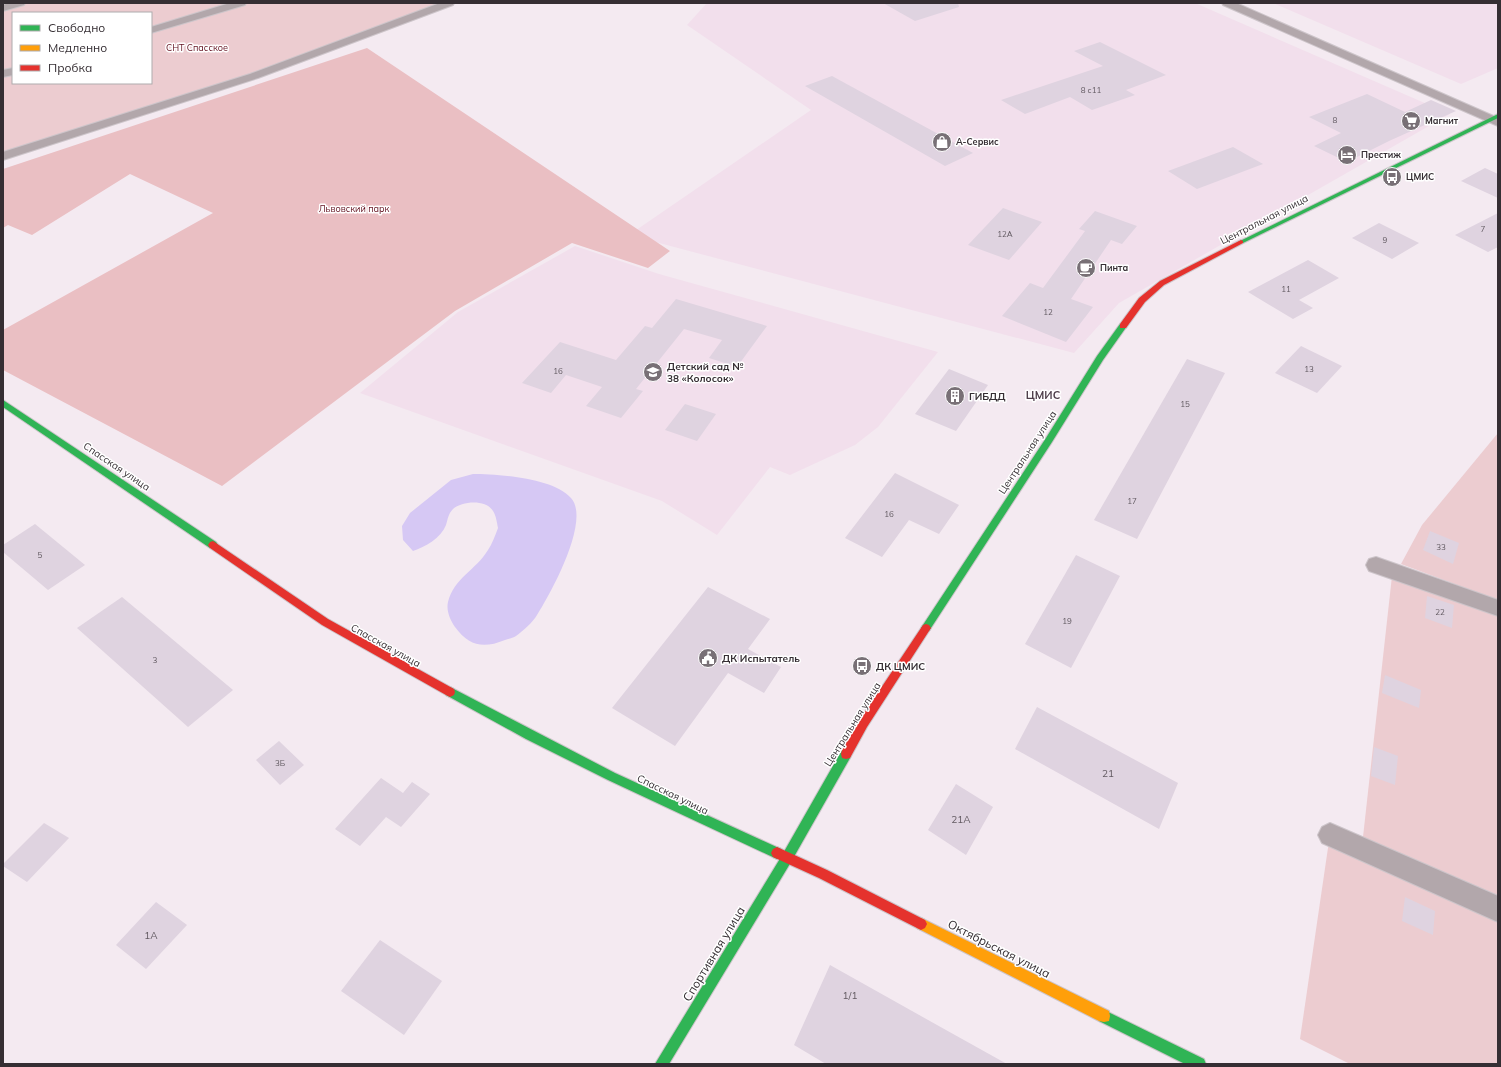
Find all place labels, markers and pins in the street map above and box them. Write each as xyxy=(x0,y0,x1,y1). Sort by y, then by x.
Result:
supermarket icon: Магнит xyxy=(1400,110,1422,132)
place label: Магнит xyxy=(1425,115,1459,126)
shop icon: A-Сервис xyxy=(931,131,953,153)
place label: A-Сервис xyxy=(956,136,999,147)
hotel icon: Престиж xyxy=(1336,144,1358,166)
place label: Престиж xyxy=(1361,149,1401,160)
bus stop icon: ЦМИС xyxy=(1381,166,1403,188)
place label: ЦМИС xyxy=(1406,171,1434,182)
cafe icon: Пинта xyxy=(1075,257,1097,279)
place label: Пинта xyxy=(1100,262,1128,273)
place label: Детский сад № 38 «Колосок» xyxy=(667,360,743,385)
school or university icon: Детский сад № 38 «Колосок» xyxy=(642,361,664,383)
building icon: ГИБДД xyxy=(944,385,966,407)
place label: ГИБДД xyxy=(969,390,1006,403)
public building icon: ДК Испытатель xyxy=(697,647,719,669)
place label: ДК Испытатель xyxy=(722,652,800,665)
bus stop icon: ДК ЦМИС xyxy=(851,655,873,677)
place label: ДК ЦМИС xyxy=(876,660,925,673)

